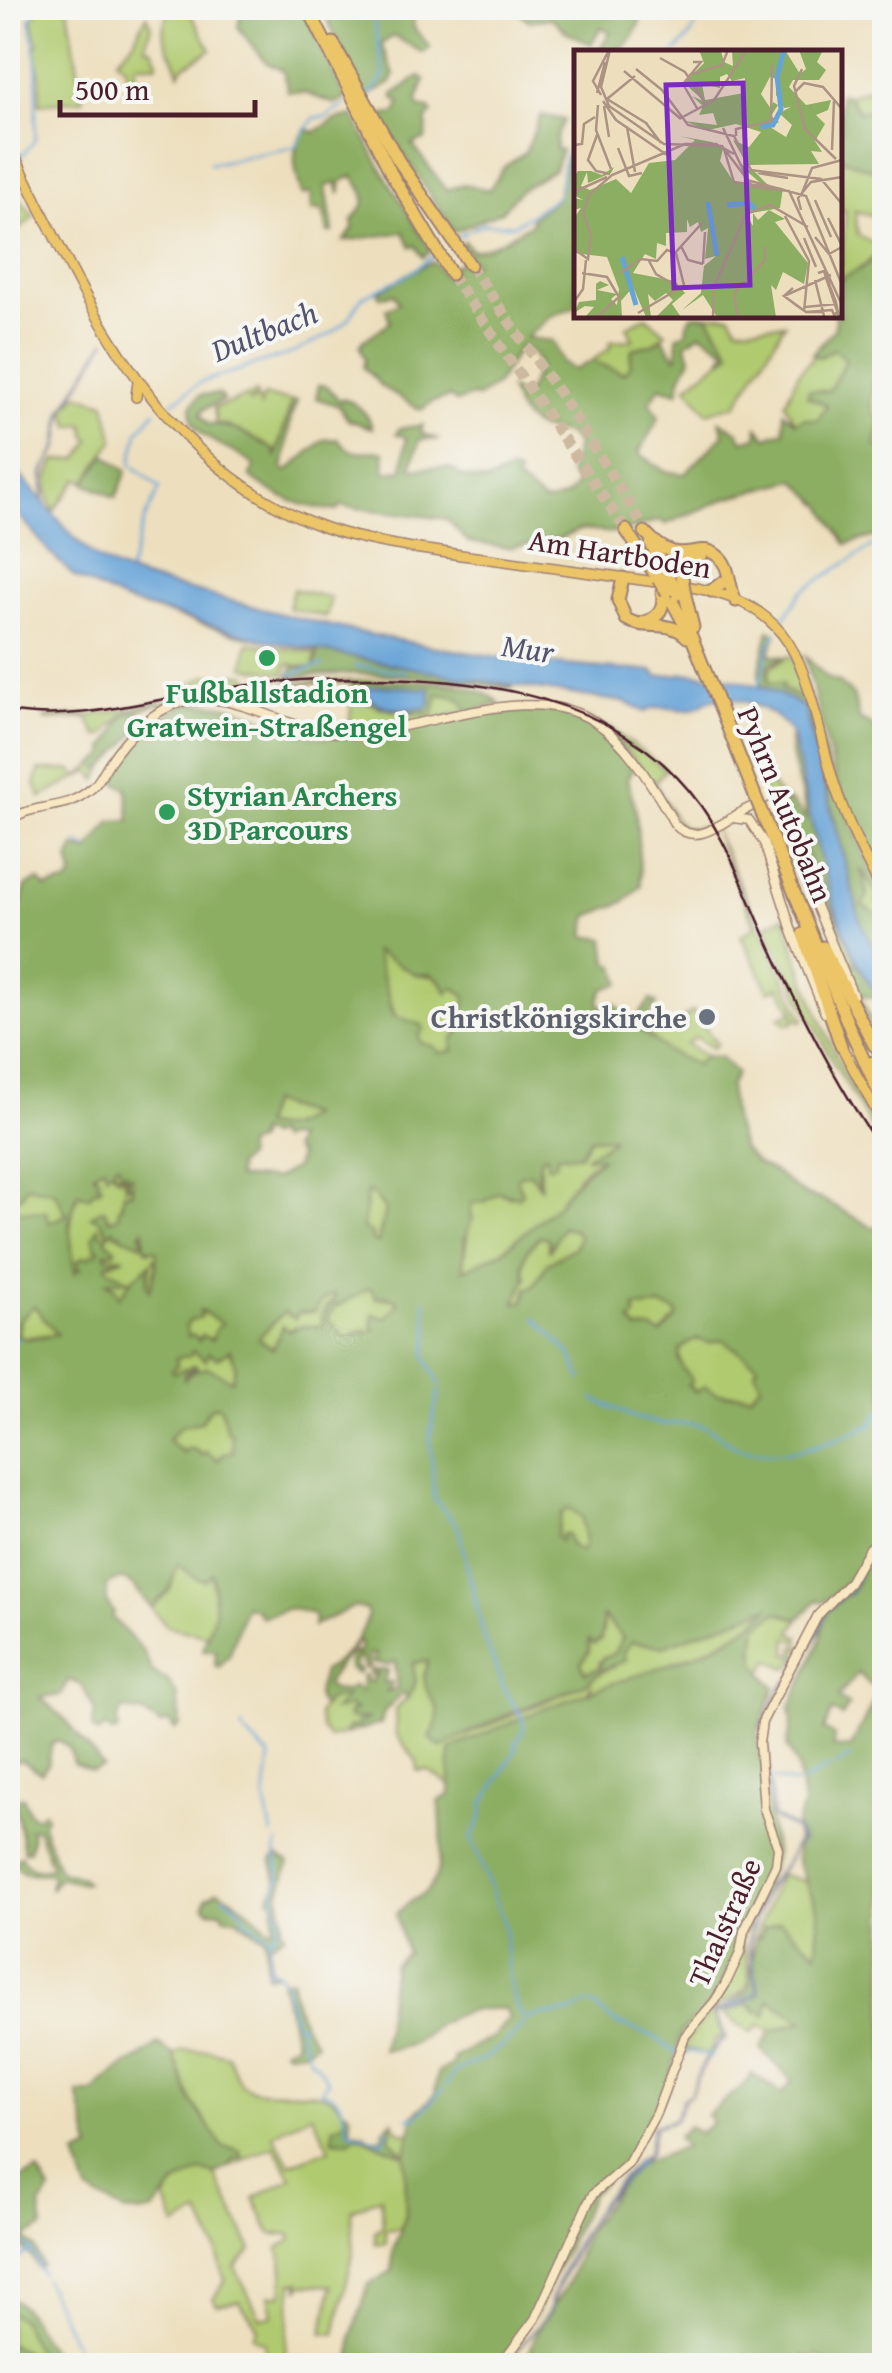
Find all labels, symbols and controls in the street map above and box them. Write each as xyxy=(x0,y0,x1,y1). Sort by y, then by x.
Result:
inset map xyxy=(574,50,842,318)
scale bar xyxy=(60,55,255,117)
text: 500 m xyxy=(75,67,150,111)
water label: Dultbach xyxy=(203,288,324,374)
street label: Am Hartboden xyxy=(526,517,715,589)
water label: Mur xyxy=(499,621,558,675)
marker: Fußballstadion Gratwein-Straßengel xyxy=(256,647,278,669)
place label: Fußballstadion Gratwein-Straßengel xyxy=(127,670,407,748)
street label: Pyhrn Autobahn xyxy=(727,700,845,909)
place label: Styrian Archers 3D Parcours xyxy=(187,773,397,851)
marker: Styrian Archers 3D Parcours xyxy=(156,801,178,823)
place label: Christkönigskirche xyxy=(431,995,687,1039)
marker: Christkönigskirche xyxy=(696,1006,718,1028)
street label: Thalstraße xyxy=(676,1851,772,1993)

